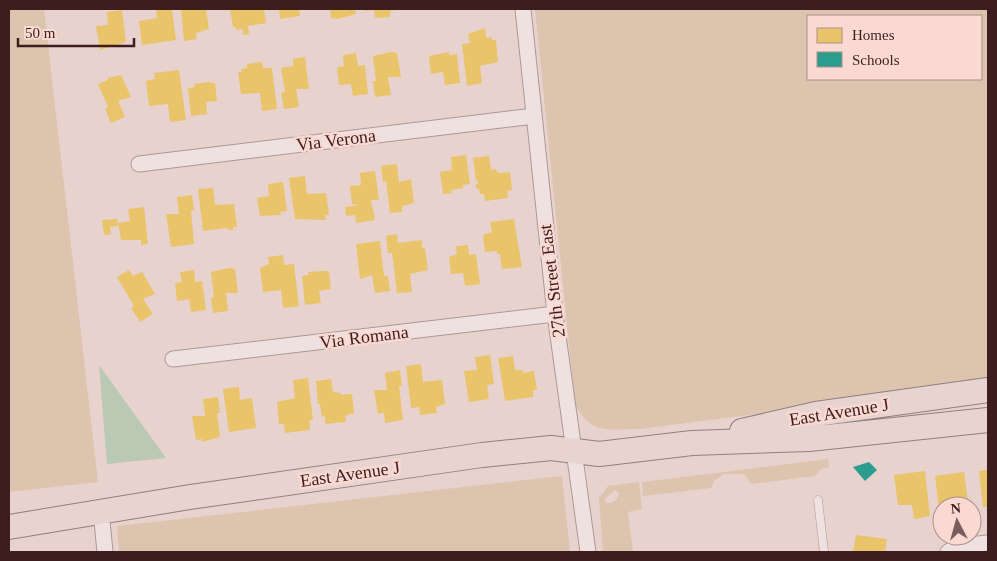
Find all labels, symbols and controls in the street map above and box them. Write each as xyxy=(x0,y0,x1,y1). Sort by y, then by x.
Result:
scale bar xyxy=(18,15,134,47)
legend xyxy=(807,15,982,80)
text: 50 m xyxy=(25,25,56,41)
text: Homes xyxy=(852,27,895,43)
text: Schools xyxy=(852,52,900,68)
street label: Via Verona xyxy=(295,125,377,155)
street label: 27th Street East xyxy=(535,223,569,339)
street label: Via Romana xyxy=(318,322,410,352)
street label: East Avenue J xyxy=(788,394,890,430)
street label: East Avenue J xyxy=(299,457,401,491)
north arrow xyxy=(932,496,982,546)
text: N xyxy=(950,501,962,517)

